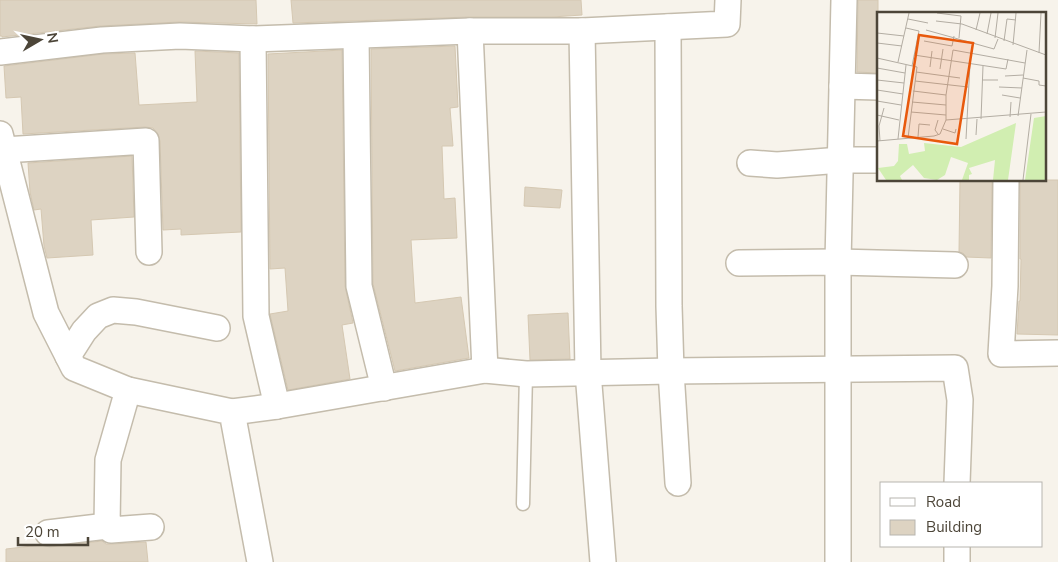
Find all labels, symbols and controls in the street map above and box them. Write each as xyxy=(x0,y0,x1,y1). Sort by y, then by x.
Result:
inset map xyxy=(877,12,1046,181)
north arrow xyxy=(15,15,65,65)
text: N xyxy=(42,31,63,45)
legend xyxy=(880,482,1043,547)
text: Road xyxy=(926,492,961,512)
scale bar xyxy=(18,514,88,546)
text: Building xyxy=(926,517,982,537)
text: 20 m xyxy=(25,522,60,542)

